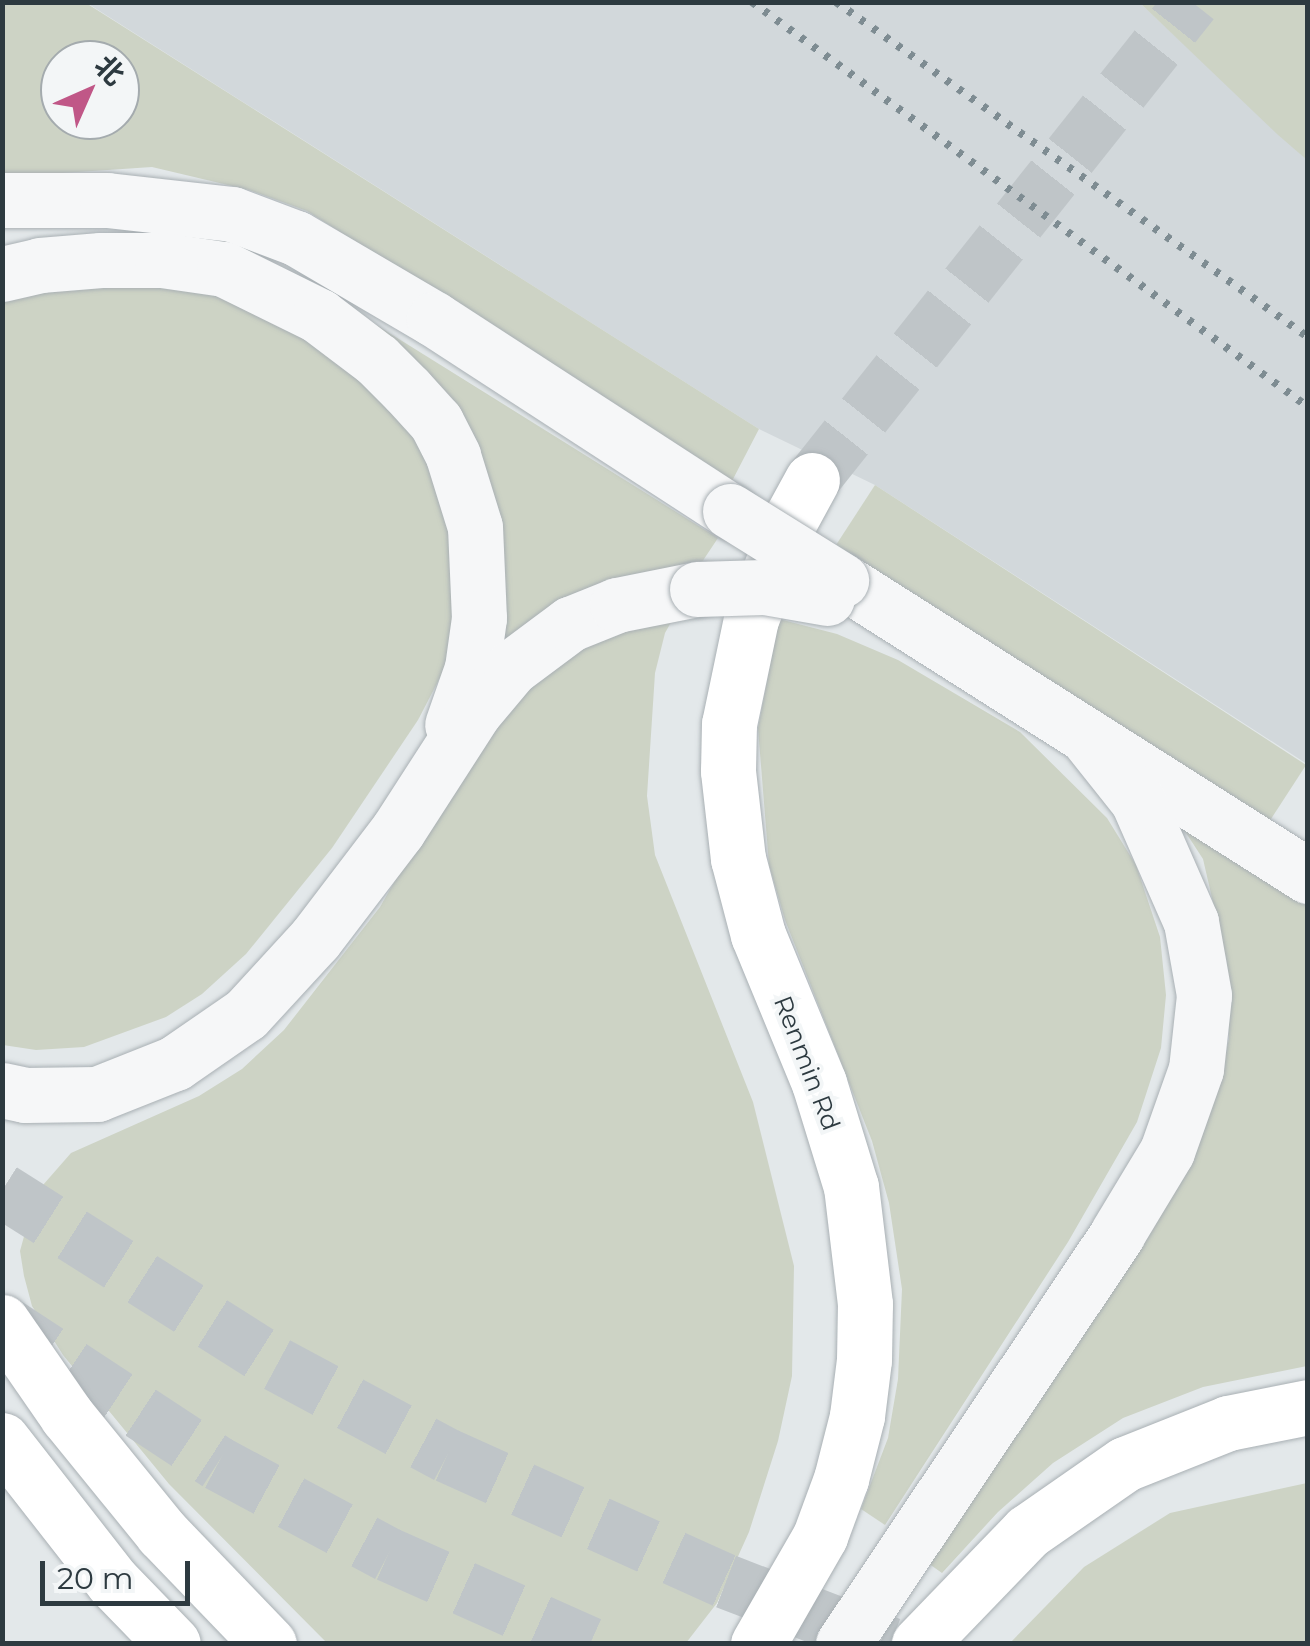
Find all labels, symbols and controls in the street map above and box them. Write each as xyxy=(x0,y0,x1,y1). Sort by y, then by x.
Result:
north arrow xyxy=(40,40,140,140)
text: 北 xyxy=(88,48,132,92)
street label: Renmin Rd xyxy=(768,991,846,1135)
scale bar xyxy=(45,1541,195,1603)
text: 20 m xyxy=(57,1560,134,1597)

